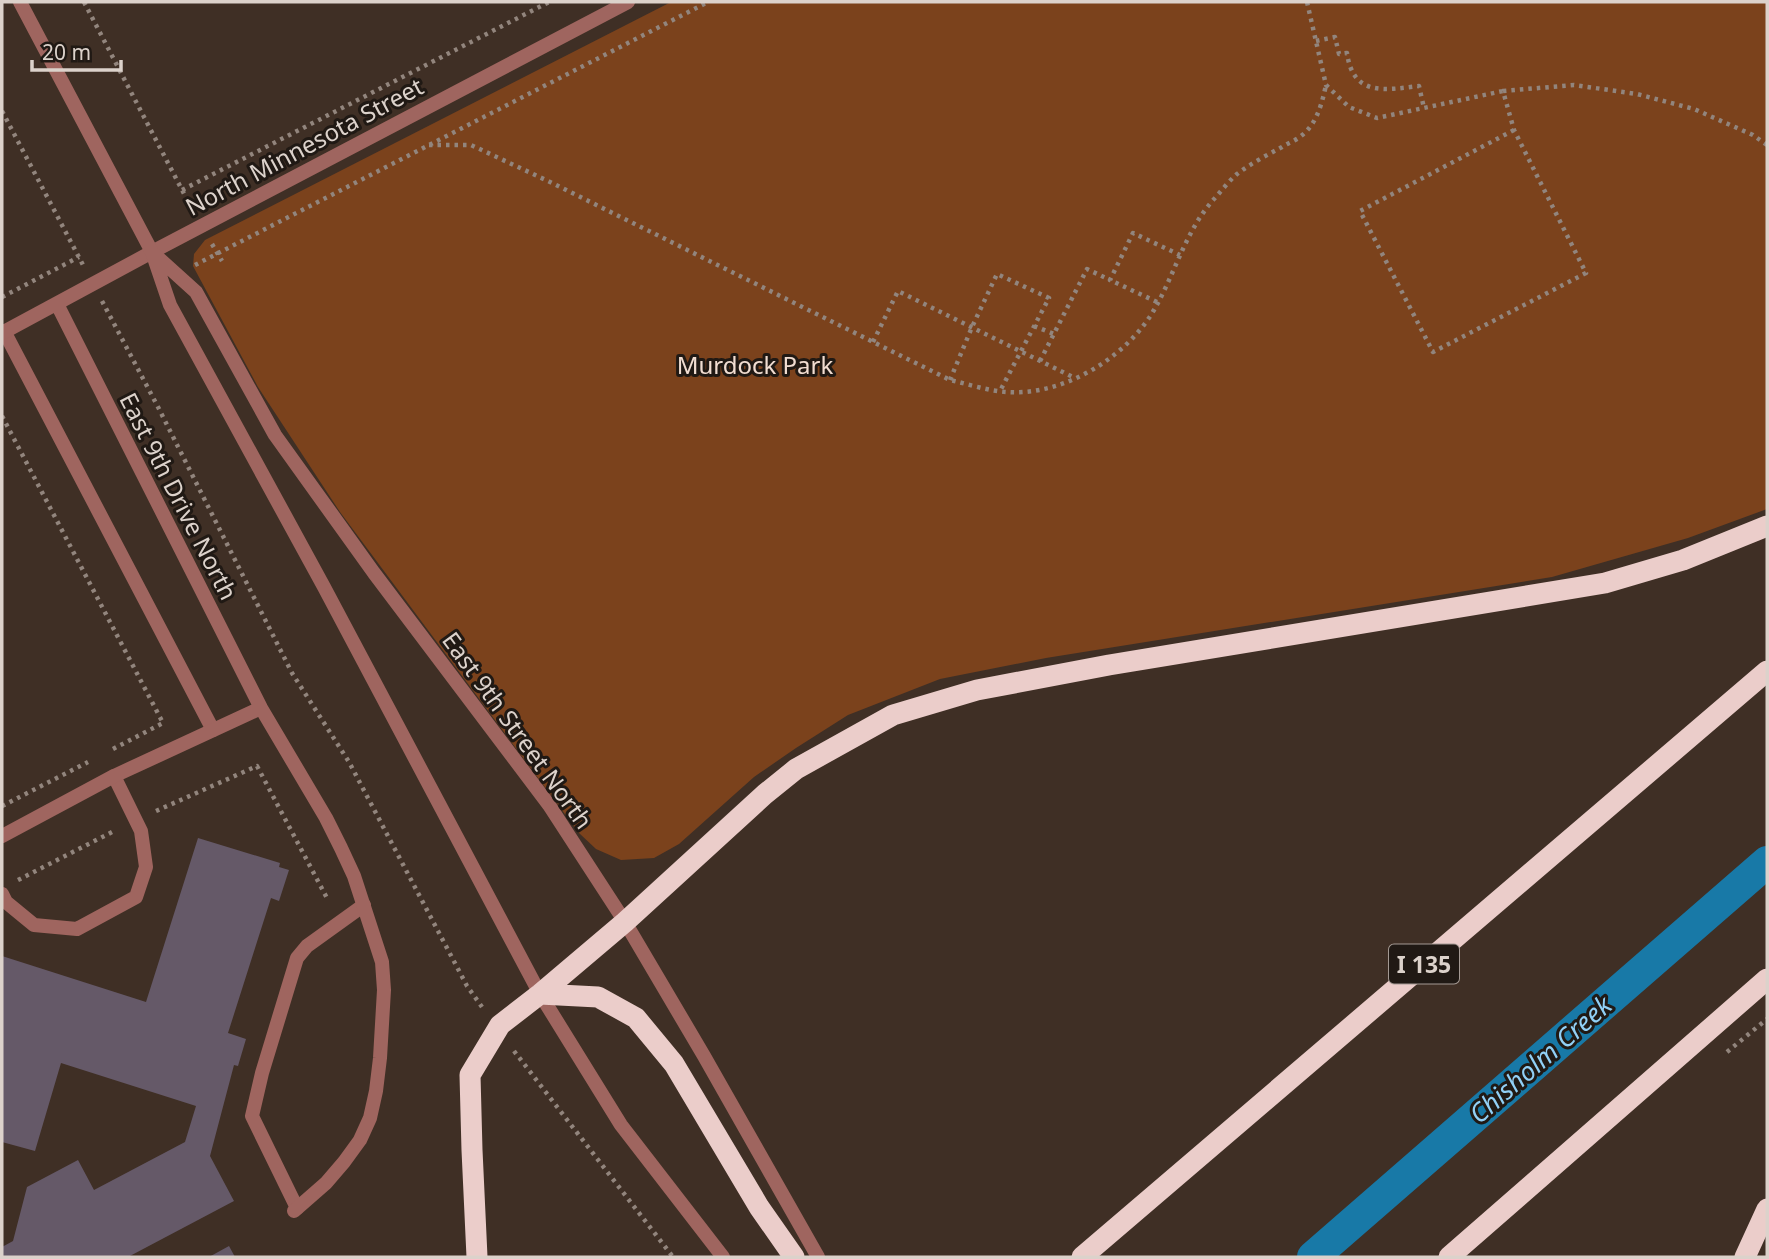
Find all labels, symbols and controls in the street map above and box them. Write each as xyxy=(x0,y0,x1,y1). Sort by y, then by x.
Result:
scale bar xyxy=(32,28,121,72)
text: 20 m xyxy=(42,38,91,66)
street label: North Minnesota Street xyxy=(179,69,429,223)
park label: Murdock Park xyxy=(677,348,833,381)
street label: East 9th Drive North xyxy=(112,387,246,605)
street label: East 9th Street North xyxy=(435,625,601,835)
road number: I 135 xyxy=(1389,945,1459,984)
water label: Chisholm Creek xyxy=(1461,986,1620,1131)

